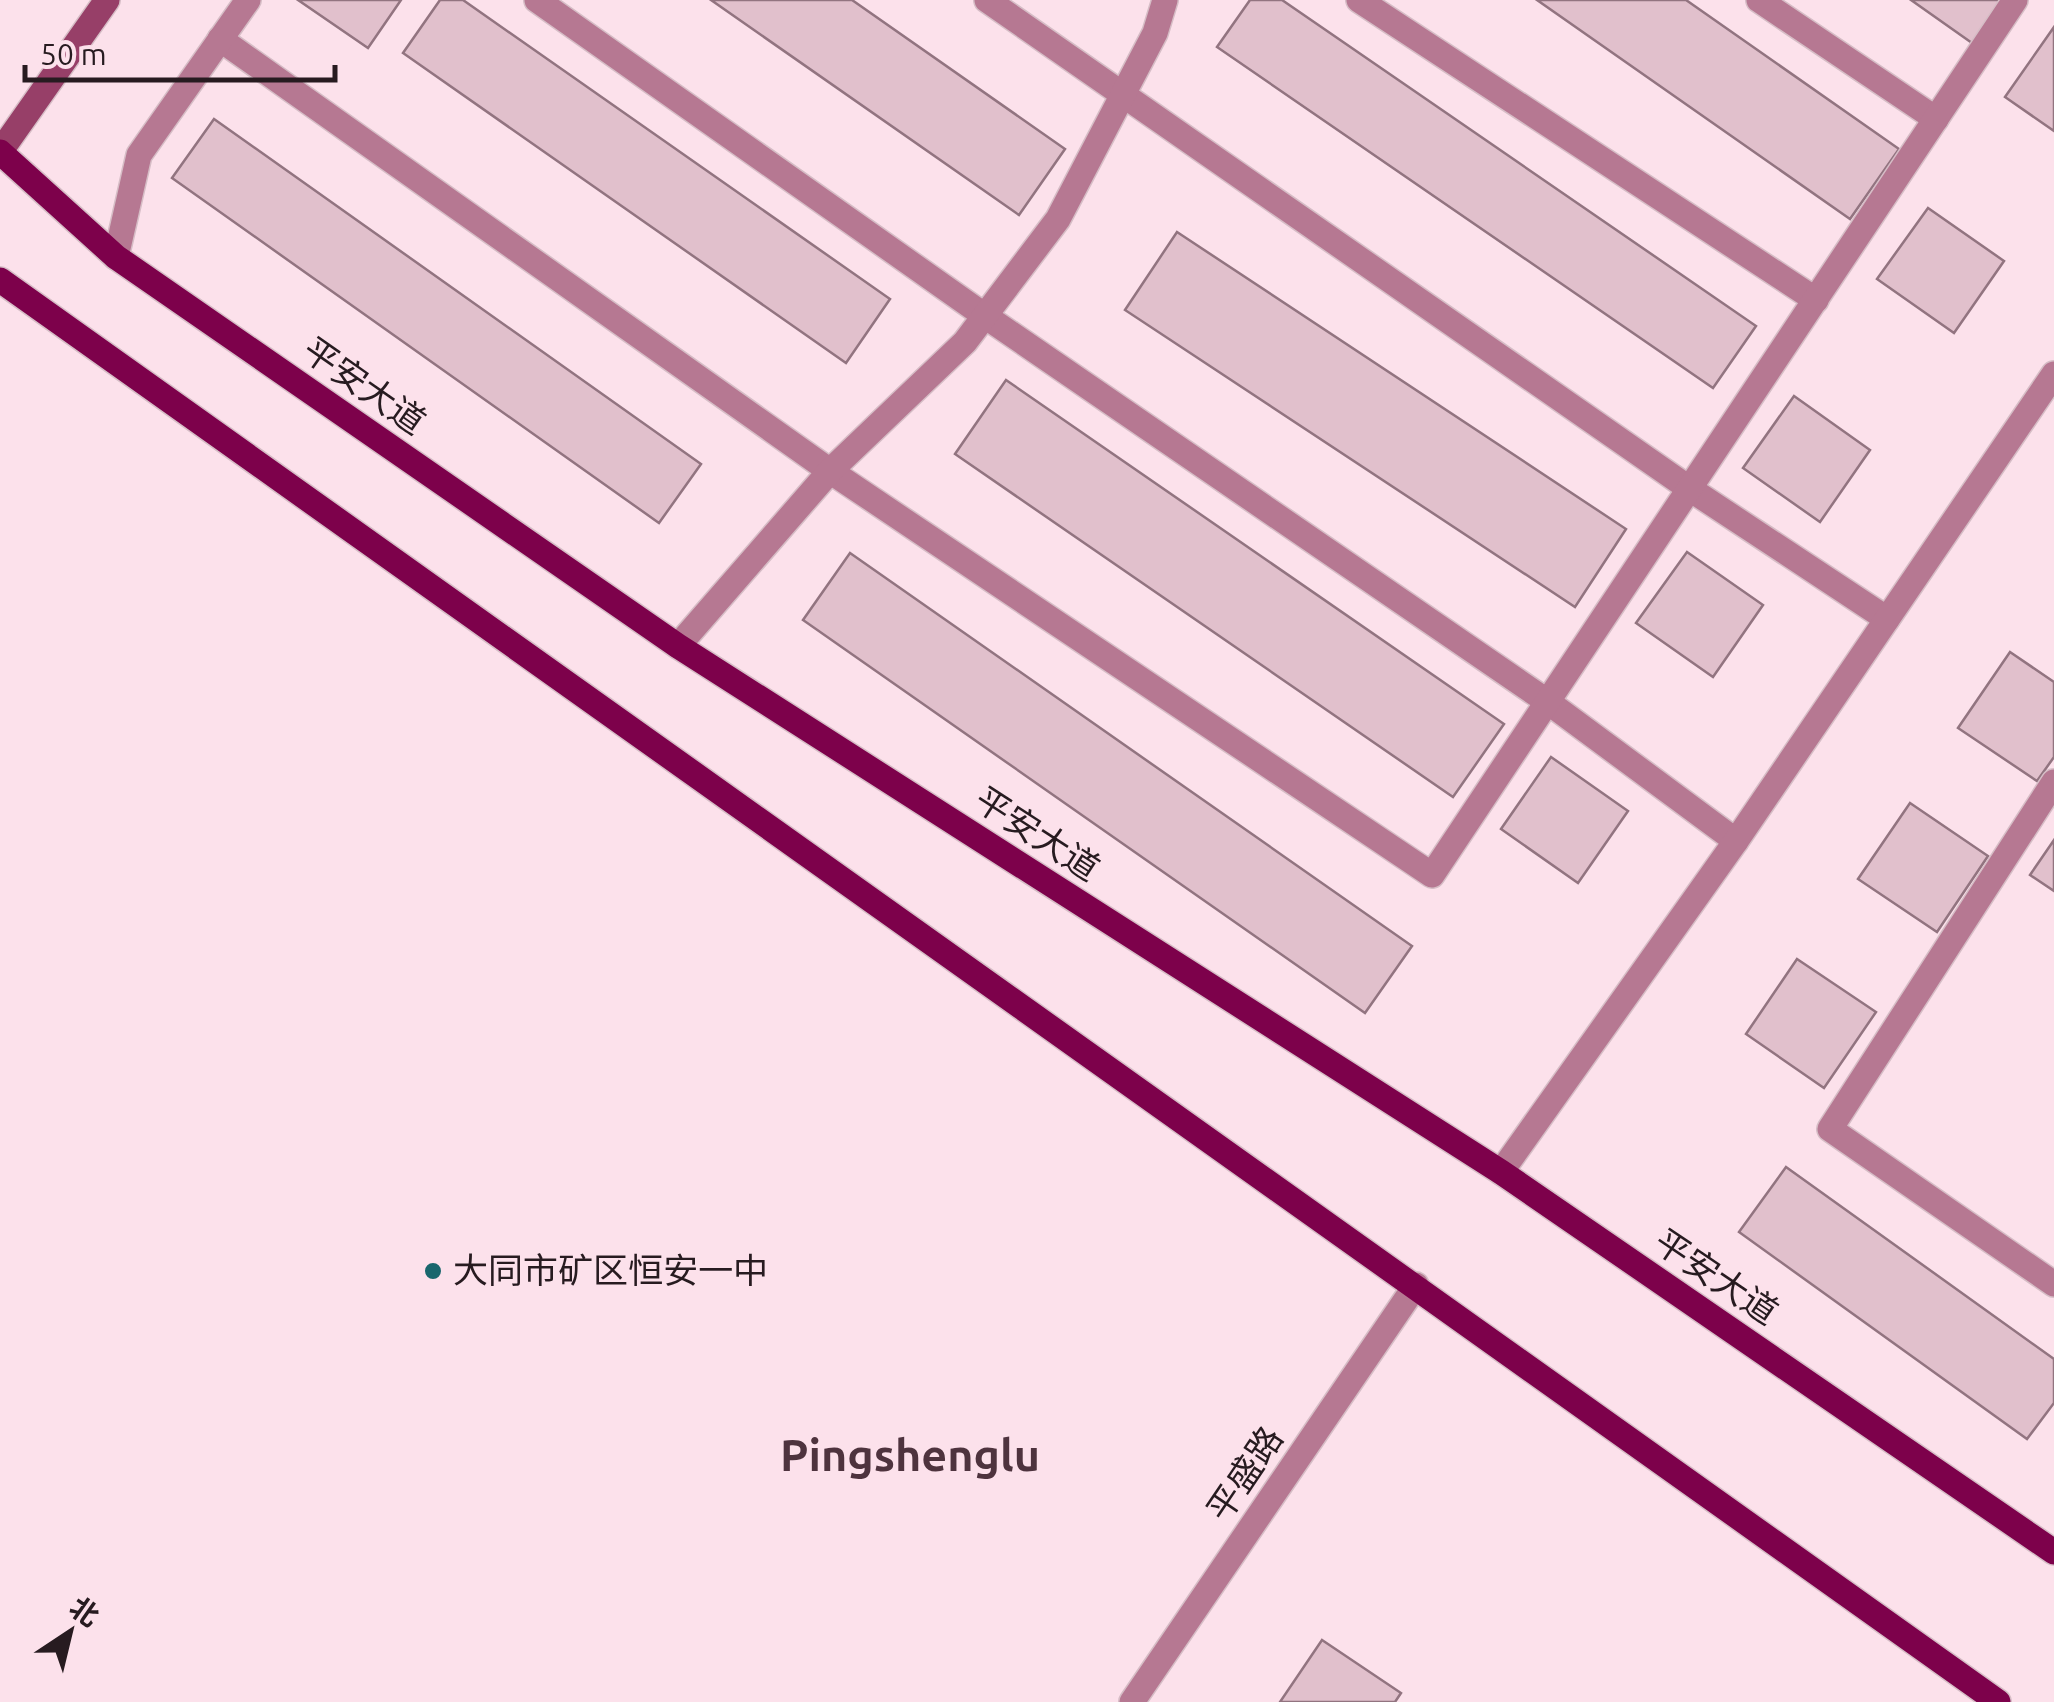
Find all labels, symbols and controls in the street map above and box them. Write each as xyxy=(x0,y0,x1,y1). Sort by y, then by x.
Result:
scale bar xyxy=(25,20,335,82)
text: 50 m xyxy=(40,37,107,71)
street label: 平安大道 xyxy=(296,329,433,442)
street label: 平安大道 xyxy=(968,778,1107,888)
street label: 平安大道 xyxy=(1647,1220,1786,1332)
place label: 大同市矿区恒安一中 xyxy=(453,1250,768,1290)
marker: 大同市矿区恒安一中 xyxy=(422,1260,444,1282)
street label: 平盛路 xyxy=(1198,1419,1290,1528)
district label: Pingshenglu xyxy=(780,1429,1040,1480)
north arrow xyxy=(20,1582,120,1682)
text: 北 xyxy=(64,1590,105,1632)

